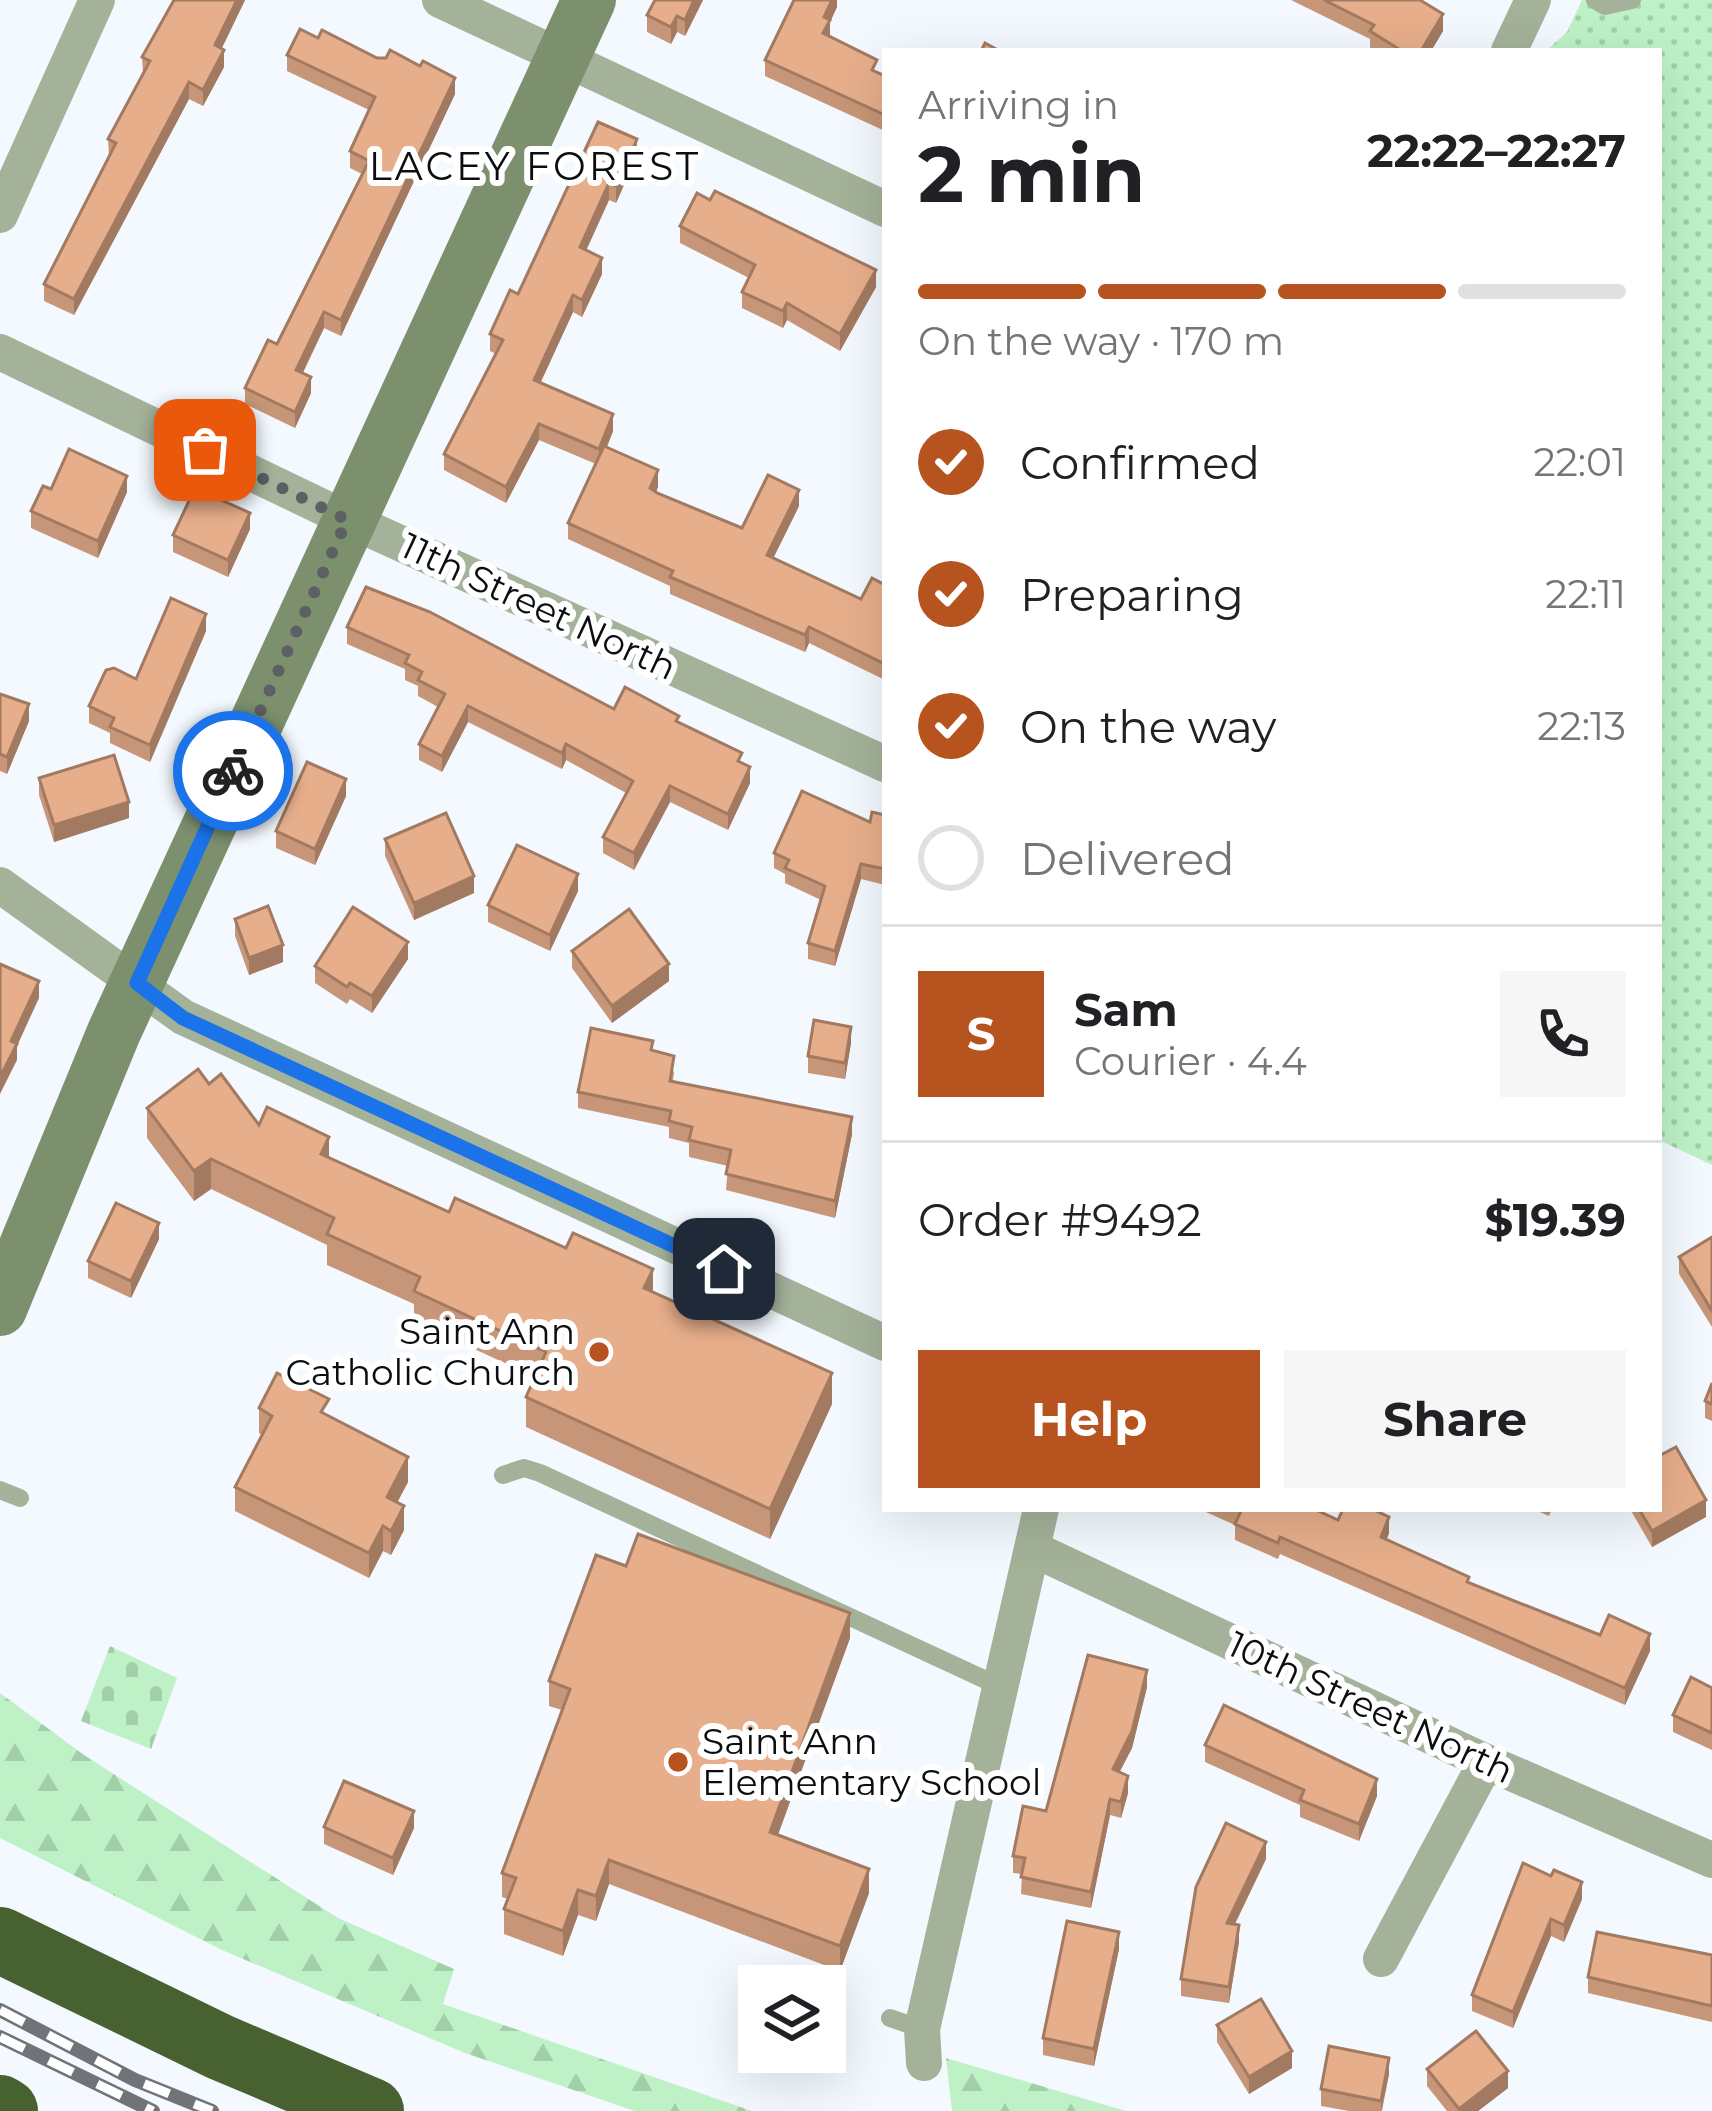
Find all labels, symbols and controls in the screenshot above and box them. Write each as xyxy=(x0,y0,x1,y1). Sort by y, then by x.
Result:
text: Arriving in xyxy=(918,81,1119,129)
text: 22:22–22:27 xyxy=(1367,123,1626,178)
text: 2 min xyxy=(918,126,1145,222)
district label: LACEY FOREST xyxy=(369,142,701,190)
text: On the way · 170 m xyxy=(918,317,1284,365)
pin xyxy=(154,399,256,501)
icon: bag xyxy=(172,417,238,483)
icon: check xyxy=(918,429,984,495)
text: Confirmed xyxy=(1020,435,1260,490)
text: 22:01 xyxy=(1534,438,1626,486)
street label: 11th Street North xyxy=(394,523,684,689)
icon: check xyxy=(918,561,984,627)
text: Preparing xyxy=(1020,567,1244,622)
text: 22:11 xyxy=(1545,570,1626,618)
icon: check xyxy=(918,693,984,759)
text: On the way xyxy=(1020,699,1276,754)
text: 22:13 xyxy=(1537,702,1626,750)
courier xyxy=(173,711,293,831)
icon: bike xyxy=(200,738,266,804)
text: Delivered xyxy=(1020,831,1235,886)
button: phone xyxy=(1500,971,1626,1097)
text: Sam xyxy=(1074,982,1178,1037)
text: S xyxy=(967,1006,995,1061)
text: Courier · 4.4 xyxy=(1074,1037,1307,1085)
text: Order #9492 xyxy=(918,1192,1202,1247)
text: $19.39 xyxy=(1484,1192,1626,1247)
pin xyxy=(673,1218,775,1320)
icon: home xyxy=(691,1236,757,1302)
place label: Saint Ann Catholic Church xyxy=(286,1309,575,1394)
marker: Saint Ann Catholic Church xyxy=(586,1339,612,1365)
button: Help xyxy=(918,1350,1260,1488)
button: Share xyxy=(1284,1350,1626,1488)
street label: 10th Street North xyxy=(1221,1622,1521,1792)
place label: Saint Ann Elementary School xyxy=(702,1719,1041,1804)
marker: Saint Ann Elementary School xyxy=(665,1749,691,1775)
map controls xyxy=(738,1965,846,2073)
button: layers xyxy=(738,1965,846,2073)

